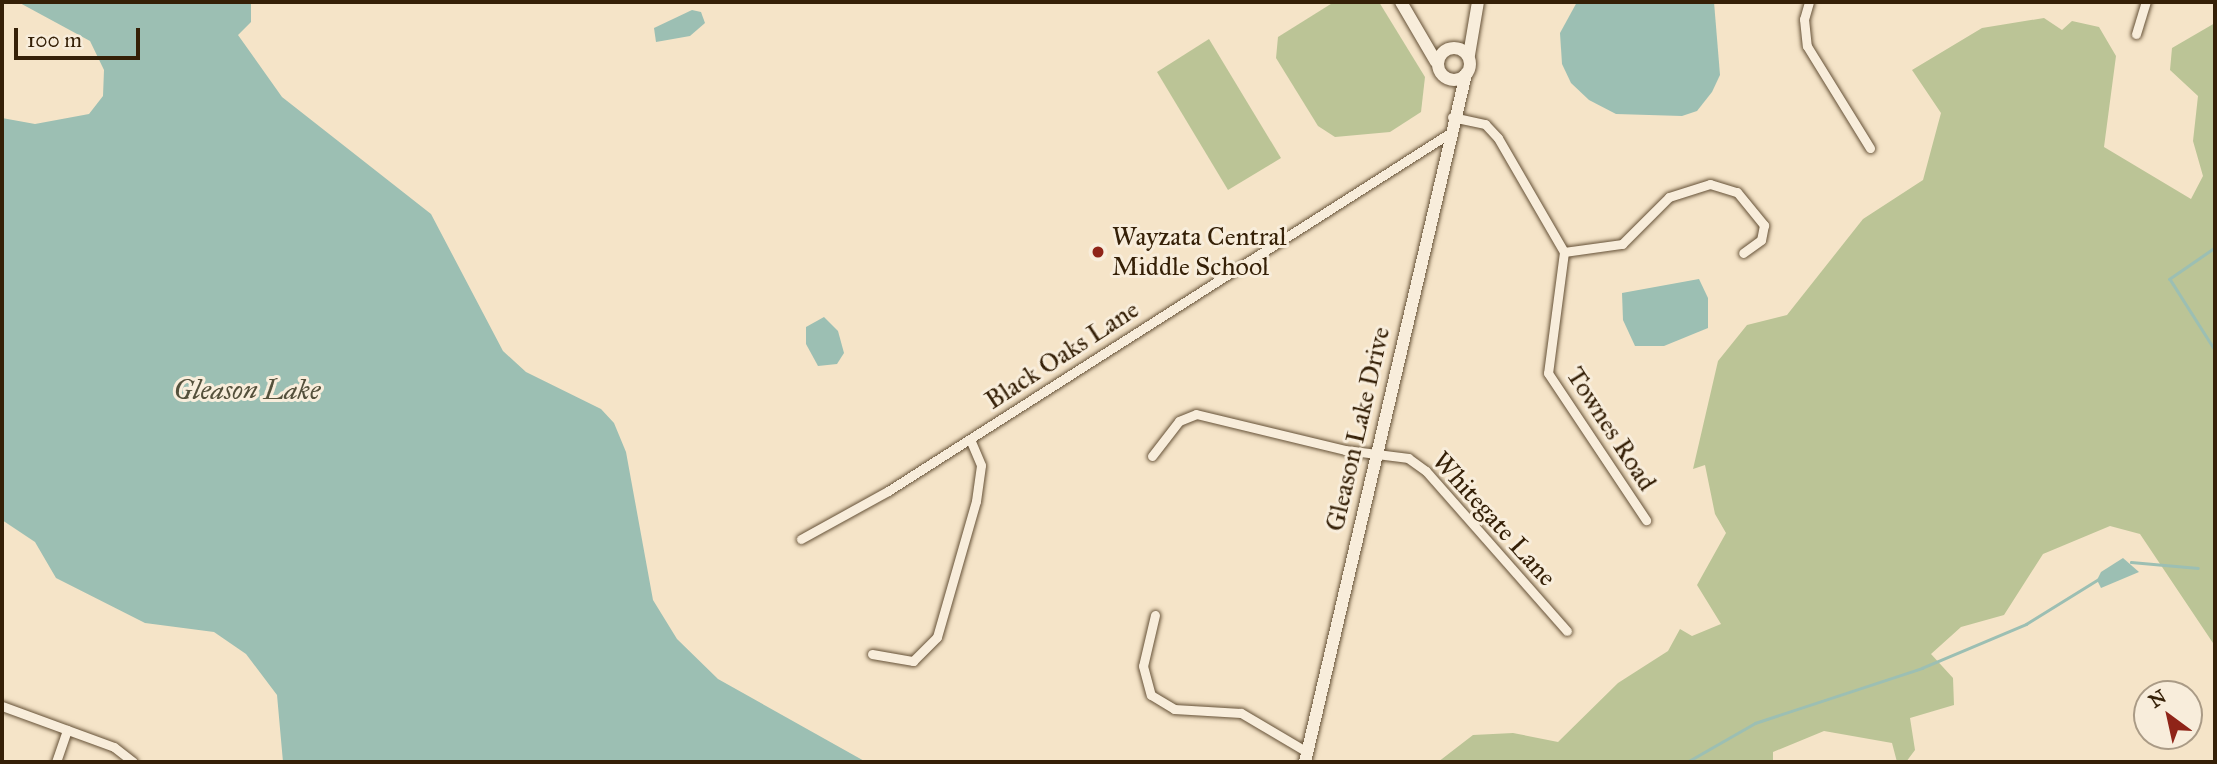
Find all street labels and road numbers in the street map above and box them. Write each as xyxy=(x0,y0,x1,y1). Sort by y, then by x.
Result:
street label: Black Oaks Lane xyxy=(979,294,1145,416)
street label: Gleason Lake Drive xyxy=(1319,324,1397,534)
street label: Townes Road xyxy=(1559,361,1663,497)
street label: Whitegate Lane xyxy=(1425,445,1563,593)

